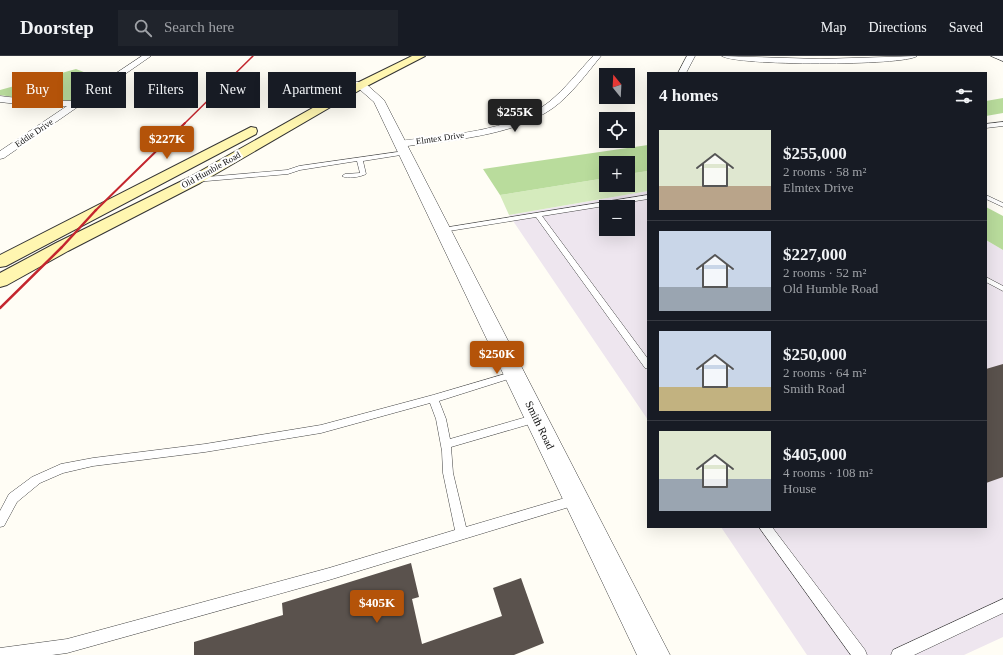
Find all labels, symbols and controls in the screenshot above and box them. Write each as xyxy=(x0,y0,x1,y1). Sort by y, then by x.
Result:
search box xyxy=(118,10,398,46)
text: Doorstep xyxy=(20,17,94,38)
icon: search xyxy=(132,17,154,39)
text: Search here xyxy=(164,19,234,35)
text: Map xyxy=(821,20,846,35)
text: Directions xyxy=(868,20,927,35)
text: Saved xyxy=(949,20,983,35)
north arrow xyxy=(599,68,635,104)
map controls xyxy=(599,68,635,236)
chip: Buy xyxy=(12,72,63,108)
chip: Rent xyxy=(71,72,126,108)
chip: Filters xyxy=(134,72,198,108)
chip: New xyxy=(206,72,260,108)
chip: Apartment xyxy=(268,72,356,108)
icon: filters xyxy=(953,85,975,107)
text: 4 homes xyxy=(659,86,718,105)
pin: $255K xyxy=(487,99,543,133)
text: $255K xyxy=(497,104,533,119)
button: locate xyxy=(599,112,635,148)
street label: Eddie Drive xyxy=(13,117,55,149)
pin: $227K xyxy=(139,126,195,160)
street label: Elmtex Drive xyxy=(415,130,465,146)
text: $227K xyxy=(149,131,185,146)
text: $255,000 xyxy=(783,144,847,163)
icon: home xyxy=(691,146,739,194)
street label: Old Humble Road xyxy=(180,149,243,190)
button: + xyxy=(599,156,635,192)
text: 2 rooms · 58 m² xyxy=(783,164,866,179)
text: Elmtex Drive xyxy=(783,180,853,195)
button: − xyxy=(599,200,635,236)
text: $227,000 xyxy=(783,245,847,264)
icon: home xyxy=(691,247,739,295)
text: 2 rooms · 52 m² xyxy=(783,265,866,280)
text: Old Humble Road xyxy=(783,281,878,296)
pin: $250K xyxy=(469,341,525,375)
text: $250,000 xyxy=(783,345,847,364)
text: $250K xyxy=(479,346,515,361)
icon: home xyxy=(691,347,739,395)
text: 2 rooms · 64 m² xyxy=(783,365,866,380)
text: Smith Road xyxy=(783,381,845,396)
street label: Smith Road xyxy=(523,399,557,452)
text: $405,000 xyxy=(783,445,847,464)
icon: home xyxy=(691,447,739,495)
text: 4 rooms · 108 m² xyxy=(783,465,873,480)
text: House xyxy=(783,481,816,496)
pin: $405K xyxy=(349,590,405,624)
text: $405K xyxy=(359,595,395,610)

